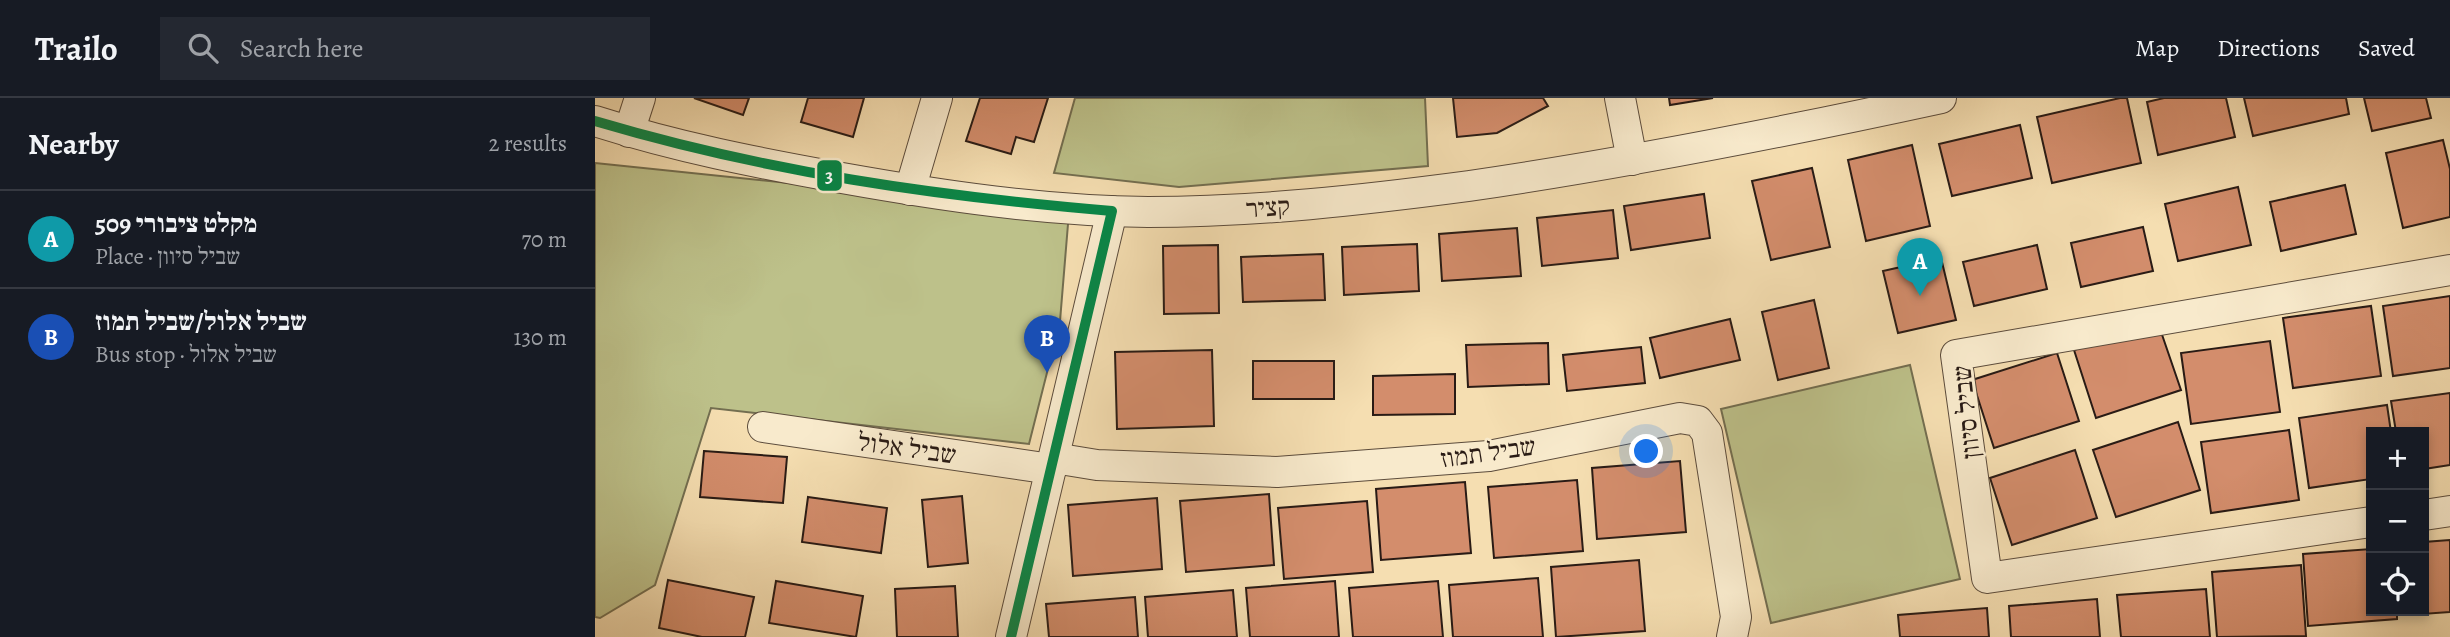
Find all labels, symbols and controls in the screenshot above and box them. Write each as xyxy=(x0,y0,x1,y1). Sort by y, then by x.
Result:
search box xyxy=(160,17,650,80)
text: Trailo xyxy=(35,26,118,71)
icon: search xyxy=(184,29,222,67)
text: Search here xyxy=(240,31,364,66)
text: Map xyxy=(2135,32,2179,64)
text: Directions xyxy=(2217,32,2320,64)
text: Saved xyxy=(2358,32,2415,64)
text: Nearby xyxy=(28,124,119,164)
text: 2 results xyxy=(489,128,567,159)
line badge: 3 xyxy=(816,159,843,192)
text: 3 xyxy=(825,163,833,189)
street label: קציר xyxy=(1245,188,1291,227)
text: מקלט ציבורי 509 xyxy=(95,206,257,241)
text: A xyxy=(44,224,58,255)
text: 70 m xyxy=(521,224,567,255)
pin: A xyxy=(1897,238,1943,296)
text: Place · שביל סיוון xyxy=(95,241,240,272)
text: שביל אלול/שביל תמוז xyxy=(95,304,307,339)
pin: B xyxy=(1024,315,1070,373)
text: B xyxy=(44,322,58,353)
text: 130 m xyxy=(514,322,567,353)
text: Bus stop · שביל אלול xyxy=(95,339,277,370)
street label: שביל סיוון xyxy=(1944,364,1989,460)
street label: שביל אלול xyxy=(855,424,959,473)
map controls xyxy=(2366,427,2429,616)
button: + xyxy=(2366,427,2429,490)
street label: שביל תמוז xyxy=(1438,428,1538,476)
your location xyxy=(1629,434,1663,468)
button: − xyxy=(2366,490,2429,553)
button: locate xyxy=(2366,553,2429,616)

